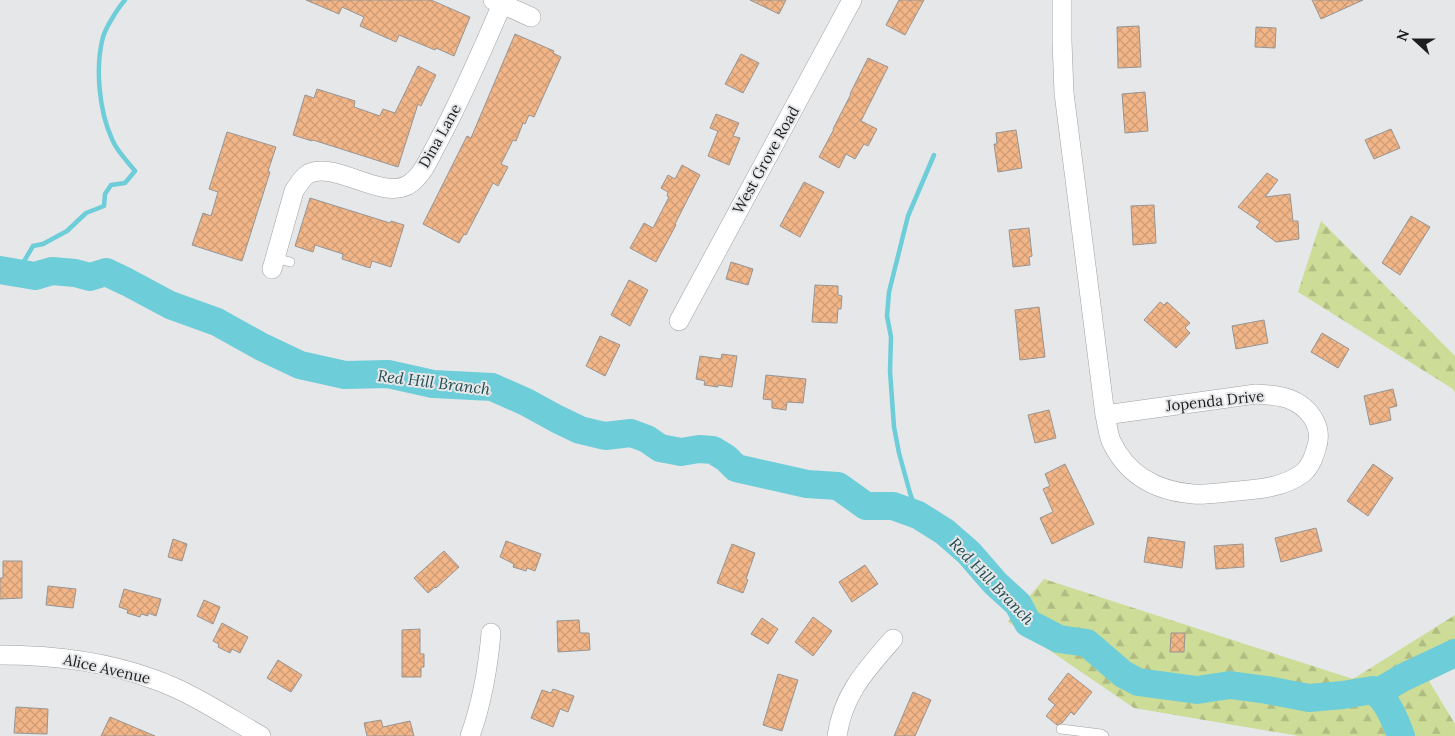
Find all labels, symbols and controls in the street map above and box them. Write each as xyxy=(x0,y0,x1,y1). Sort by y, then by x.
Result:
north arrow xyxy=(1390,15,1440,65)
text: N xyxy=(1393,27,1413,44)
street label: Dina Lane xyxy=(414,100,465,171)
street label: West Grove Road xyxy=(728,103,803,217)
water label: Red Hill Branch xyxy=(376,365,492,399)
street label: Jopenda Drive xyxy=(1164,386,1265,415)
water label: Red Hill Branch xyxy=(945,533,1039,629)
street label: Alice Avenue xyxy=(61,649,152,688)

